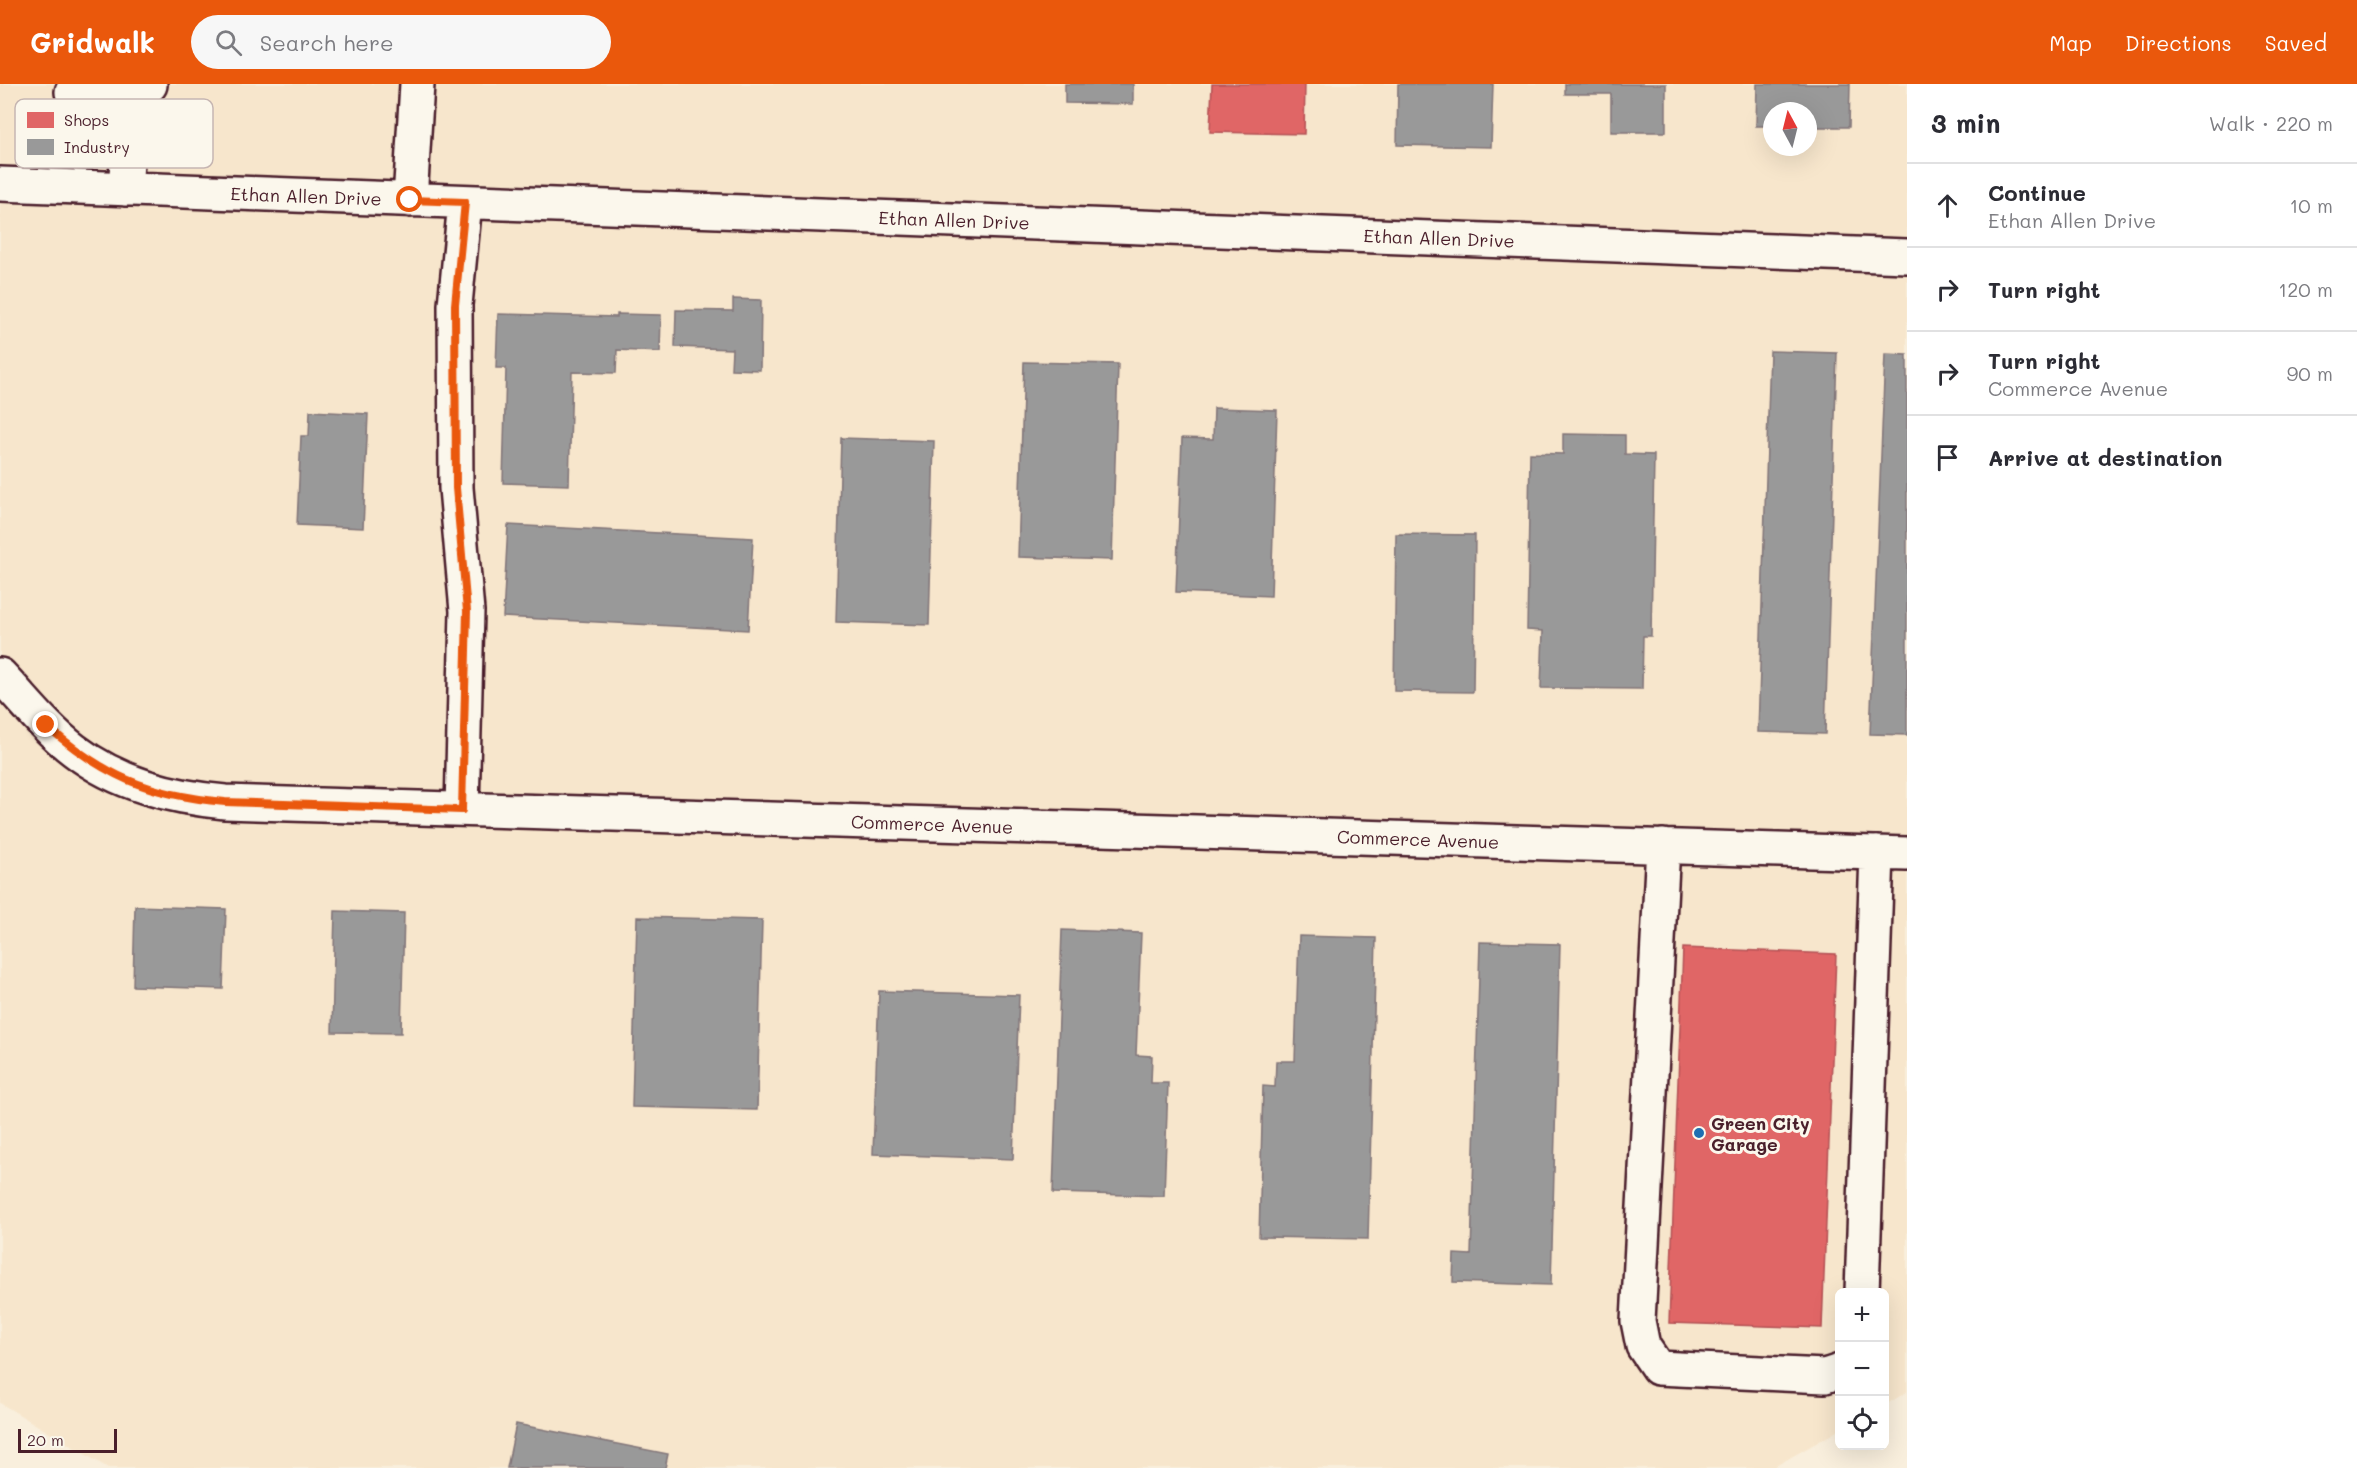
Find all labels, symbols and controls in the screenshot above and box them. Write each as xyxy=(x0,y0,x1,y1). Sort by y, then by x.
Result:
search box xyxy=(191,15,611,69)
text: Gridwalk xyxy=(30,24,155,60)
icon: search xyxy=(212,26,245,59)
text: Search here xyxy=(260,28,394,57)
text: Map xyxy=(2049,29,2092,56)
text: Directions xyxy=(2125,29,2232,56)
text: Saved xyxy=(2265,29,2327,56)
legend xyxy=(15,99,213,168)
north arrow xyxy=(1763,102,1817,156)
text: 3 min xyxy=(1931,106,2000,140)
text: Shops xyxy=(64,109,109,130)
text: Walk · 220 m xyxy=(2209,110,2333,136)
text: Industry xyxy=(64,136,130,157)
text: Continue xyxy=(1988,178,2086,207)
street label: Ethan Allen Drive xyxy=(230,181,382,211)
route start xyxy=(396,186,422,212)
icon: ahead xyxy=(1931,189,1964,222)
text: 10 m xyxy=(2289,192,2333,218)
street label: Ethan Allen Drive xyxy=(878,205,1030,235)
text: Ethan Allen Drive xyxy=(1988,207,2156,233)
street label: Ethan Allen Drive xyxy=(1363,223,1515,253)
icon: right xyxy=(1931,273,1964,306)
text: Turn right xyxy=(1988,275,2100,304)
text: 120 m xyxy=(2278,276,2333,302)
text: Turn right xyxy=(1988,346,2100,375)
icon: right xyxy=(1931,357,1964,390)
text: 90 m xyxy=(2287,360,2333,386)
text: Commerce Avenue xyxy=(1988,375,2168,401)
icon: arrive xyxy=(1931,441,1964,474)
text: Arrive at destination xyxy=(1988,443,2223,472)
route end xyxy=(32,711,58,737)
street label: Commerce Avenue xyxy=(851,809,1013,839)
street label: Commerce Avenue xyxy=(1337,824,1499,854)
place label: Green City Garage xyxy=(1711,1111,1810,1156)
marker: Green City Garage xyxy=(1692,1126,1706,1140)
map controls xyxy=(1835,1288,1889,1450)
button: + xyxy=(1835,1288,1889,1342)
button: − xyxy=(1835,1342,1889,1396)
button: locate xyxy=(1835,1396,1889,1450)
scale bar xyxy=(18,1426,117,1454)
text: 20 m xyxy=(27,1429,64,1450)

